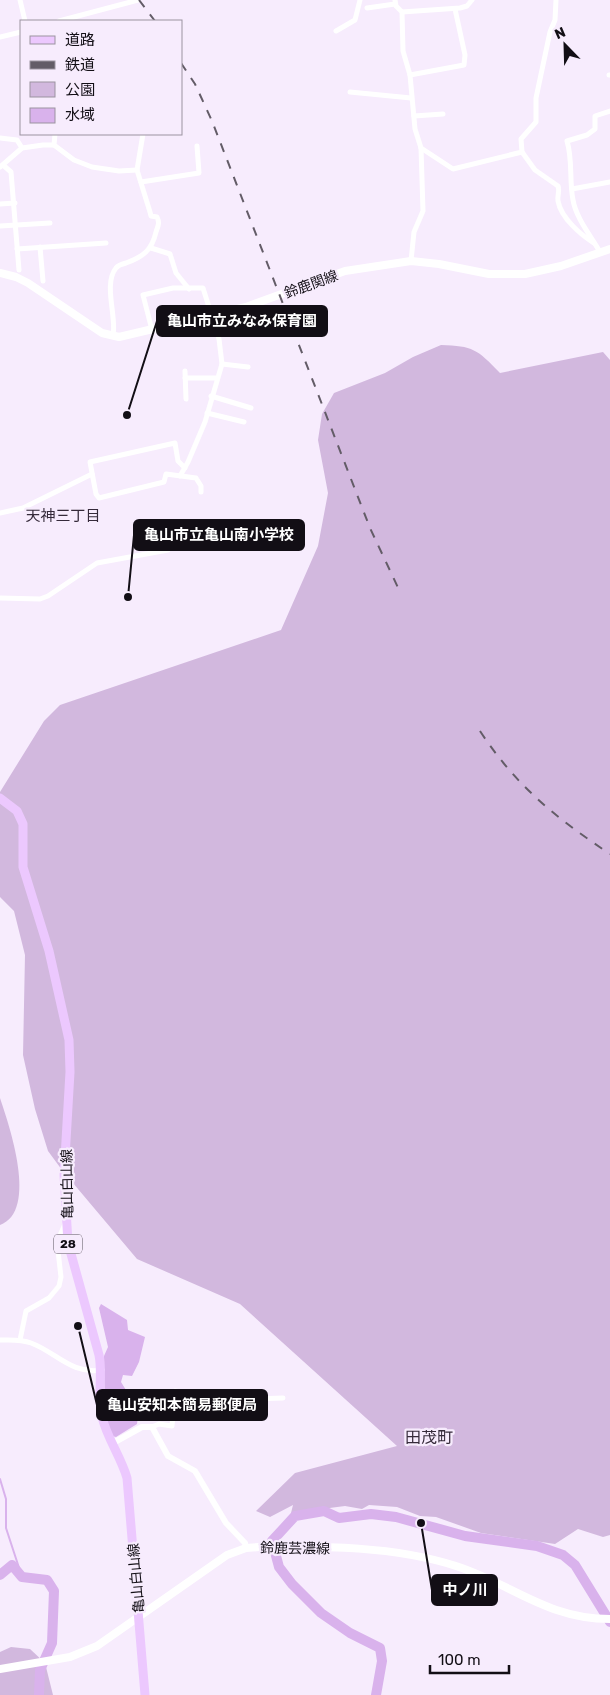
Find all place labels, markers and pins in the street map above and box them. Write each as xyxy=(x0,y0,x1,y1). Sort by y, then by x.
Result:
callout: 亀山市立みなみ保育園 xyxy=(157,306,327,336)
callout: 亀山市立亀山南小学校 xyxy=(134,520,304,550)
callout: 亀山安知本簡易郵便局 xyxy=(97,1390,267,1420)
callout: 中ノ川 xyxy=(432,1575,497,1605)

